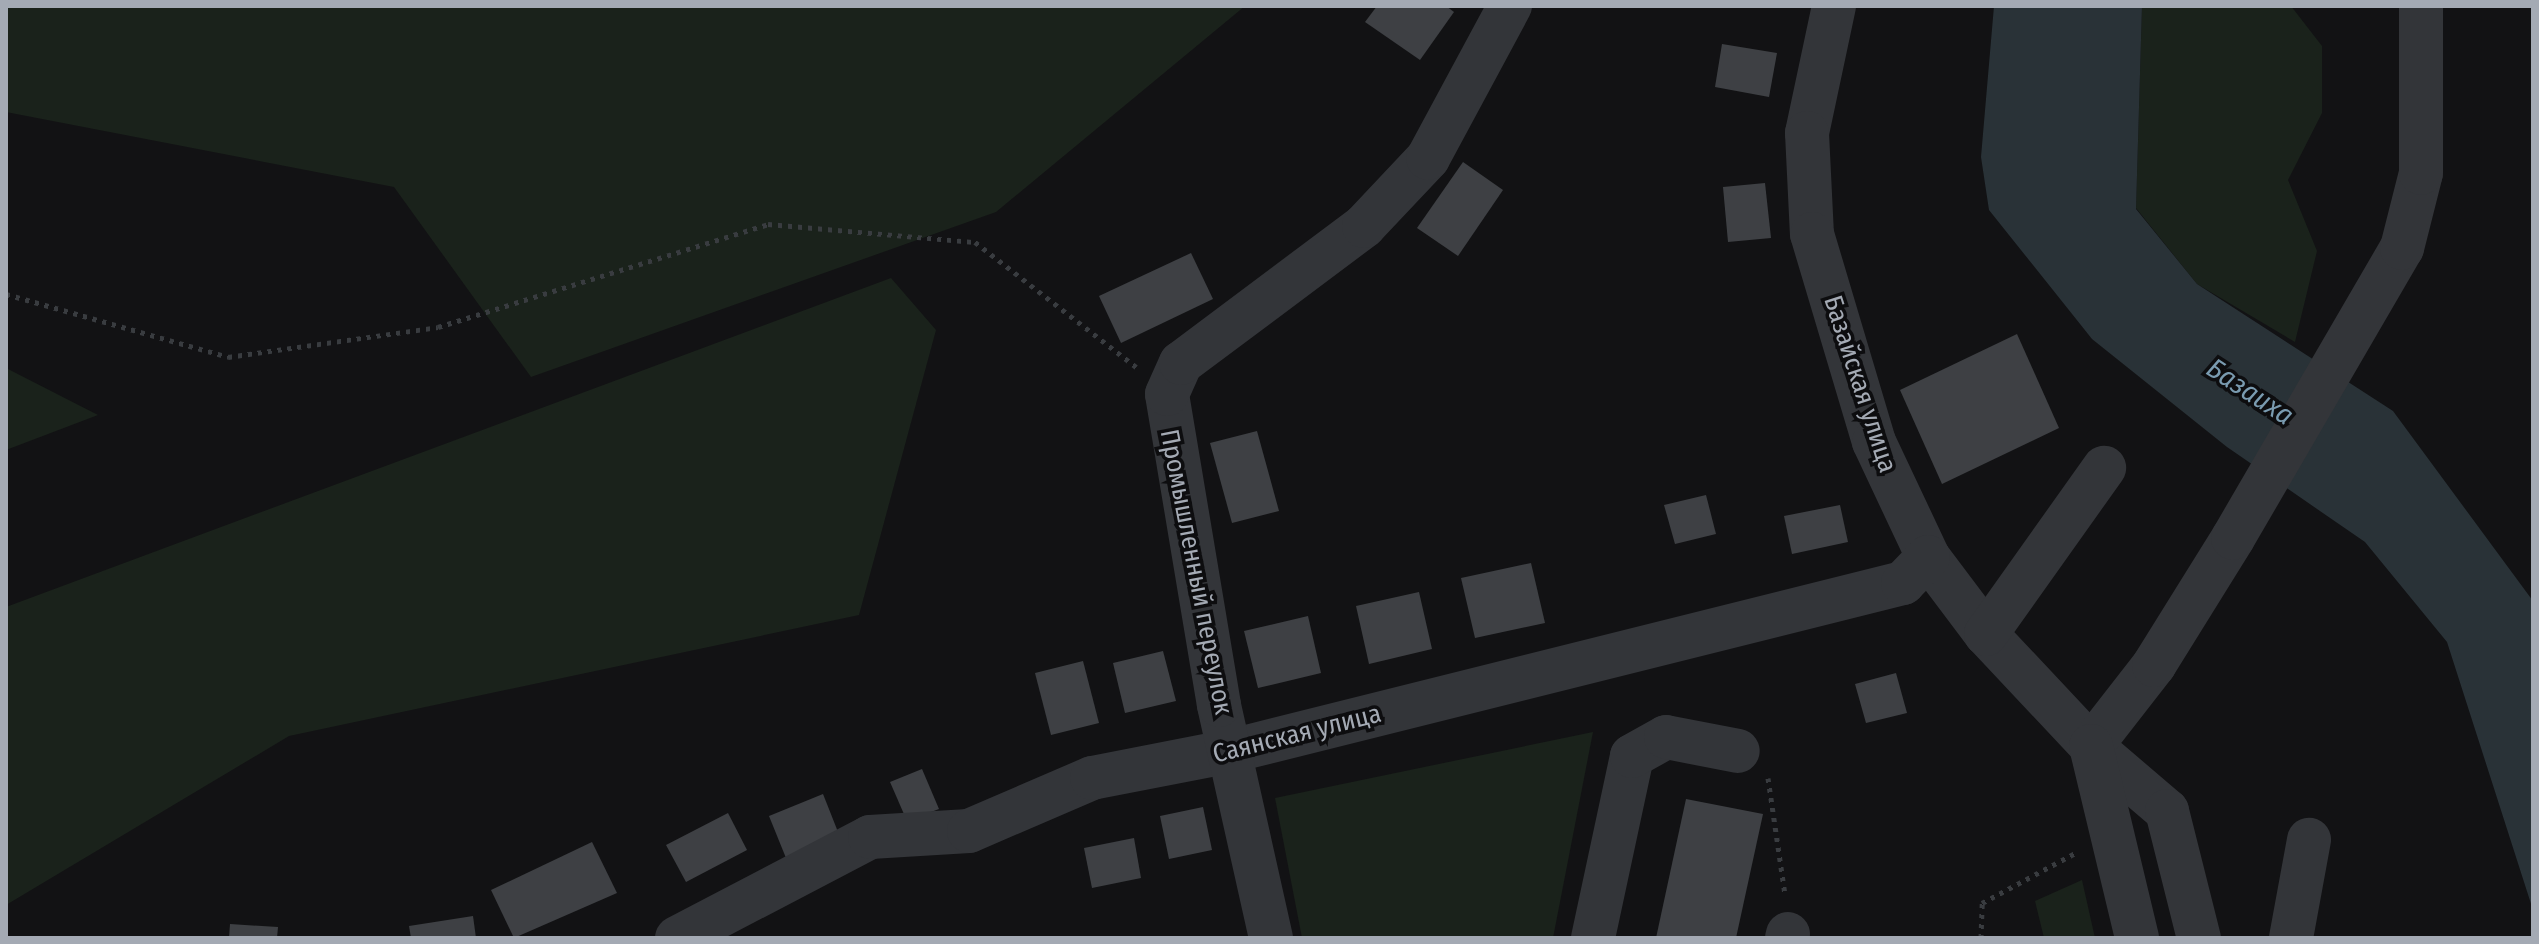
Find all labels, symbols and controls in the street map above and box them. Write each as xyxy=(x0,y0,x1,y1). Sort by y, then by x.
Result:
street label: Базайская улица xyxy=(1817,292,1903,476)
water label: Базаиха xyxy=(2200,352,2300,432)
street label: Промышленный переулок xyxy=(1153,427,1239,717)
street label: Саянская улица xyxy=(1210,698,1384,770)

